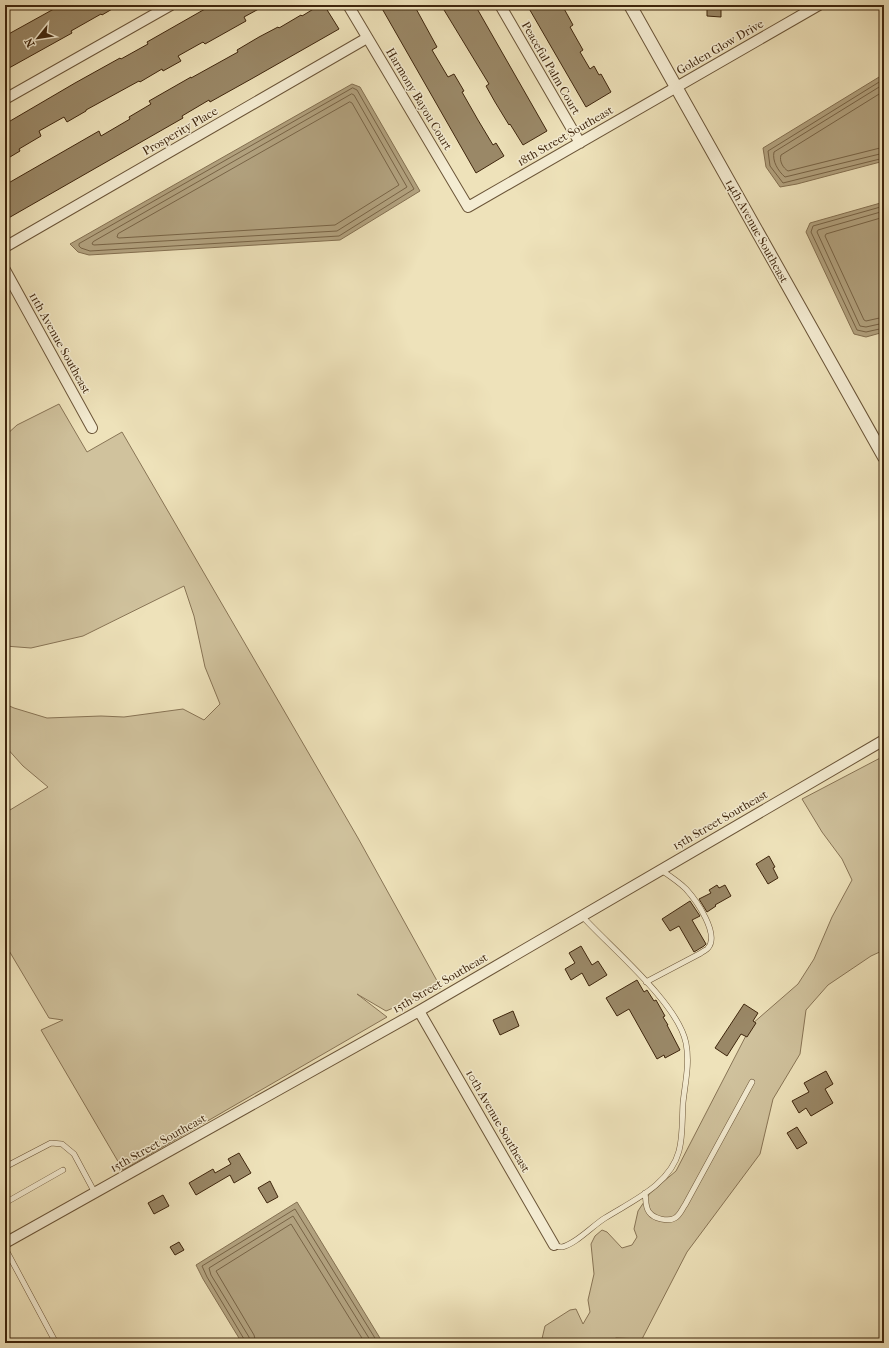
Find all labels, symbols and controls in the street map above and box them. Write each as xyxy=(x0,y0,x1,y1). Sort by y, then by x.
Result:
street label: Golden Glow Drive xyxy=(674,16,766,78)
north arrow xyxy=(18,18,58,58)
street label: Peaceful Palm Court xyxy=(519,19,584,118)
text: N xyxy=(22,35,37,50)
street label: Harmony Bayou Court xyxy=(383,45,455,153)
street label: 18th Street Southeast xyxy=(515,103,616,169)
street label: Prosperity Place xyxy=(140,104,220,158)
street label: 14th Avenue Southeast xyxy=(723,177,792,286)
street label: 11th Avenue Southeast xyxy=(26,290,94,397)
street label: 15th Street Southeast xyxy=(670,787,771,853)
street label: 15th Street Southeast xyxy=(390,950,491,1016)
street label: 10th Avenue Southeast xyxy=(463,1067,533,1175)
street label: 15th Street Southeast xyxy=(108,1111,209,1175)

